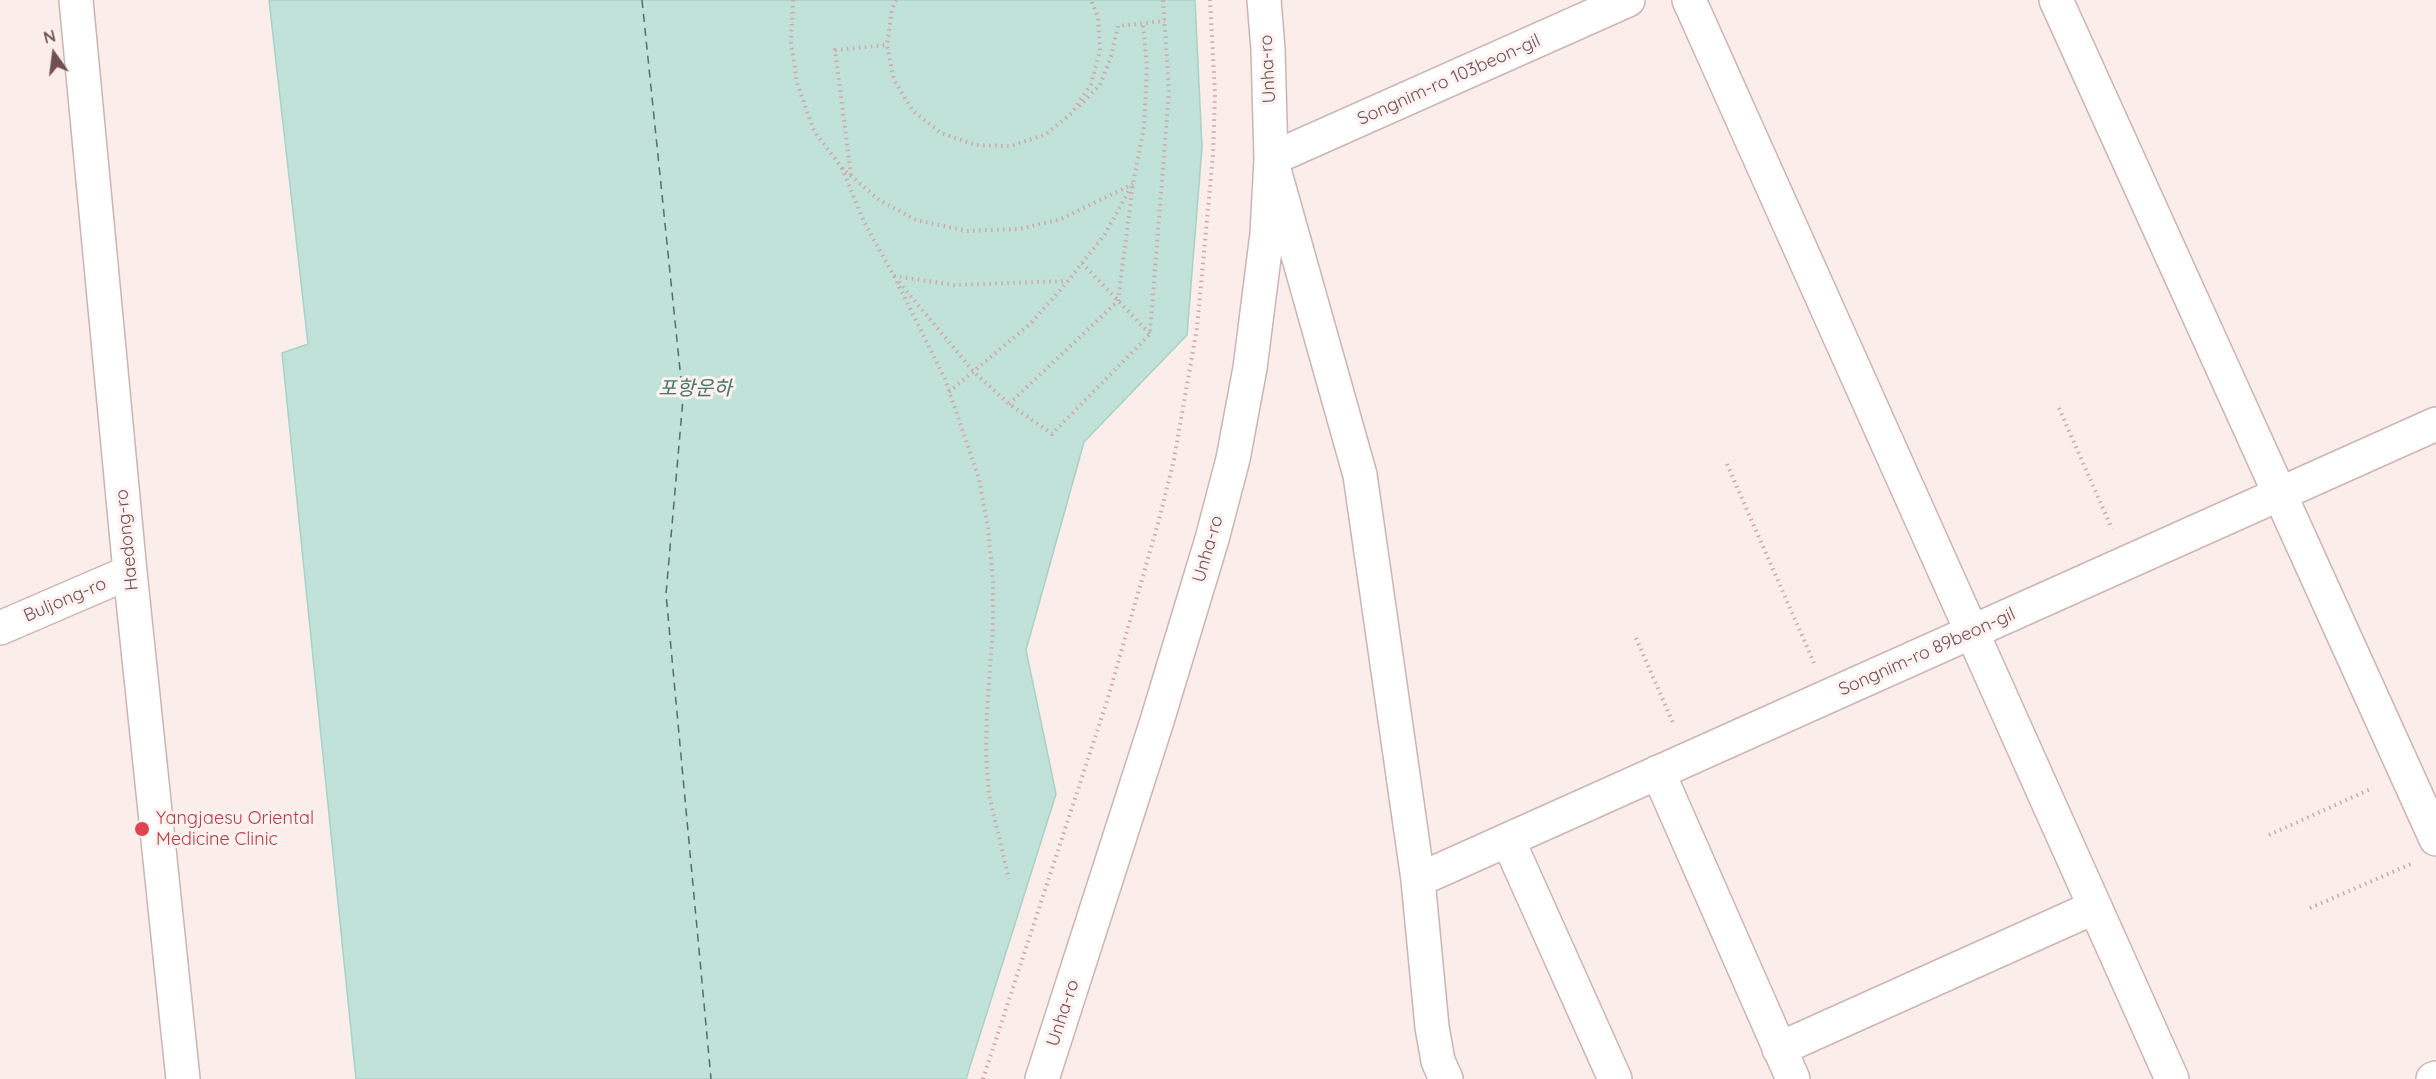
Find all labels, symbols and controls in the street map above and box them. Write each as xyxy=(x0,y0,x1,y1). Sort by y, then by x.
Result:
north arrow xyxy=(24,24,84,84)
text: N xyxy=(42,25,58,48)
street label: Songnim-ro 103beon-gil xyxy=(1354,30,1544,130)
street label: Unha-ro xyxy=(1255,34,1281,104)
water label: 포항운하 xyxy=(658,377,732,401)
street label: Haedong-ro xyxy=(111,488,143,592)
street label: Unha-ro xyxy=(1188,513,1228,585)
street label: Buljong-ro xyxy=(20,573,110,627)
street label: Songnim-ro 89beon-gil xyxy=(1835,603,2019,701)
place label: Yangjaesu Oriental Medicine Clinic xyxy=(156,808,314,850)
marker: Yangjaesu Oriental Medicine Clinic xyxy=(133,820,151,838)
street label: Unha-ro xyxy=(1042,977,1084,1049)

